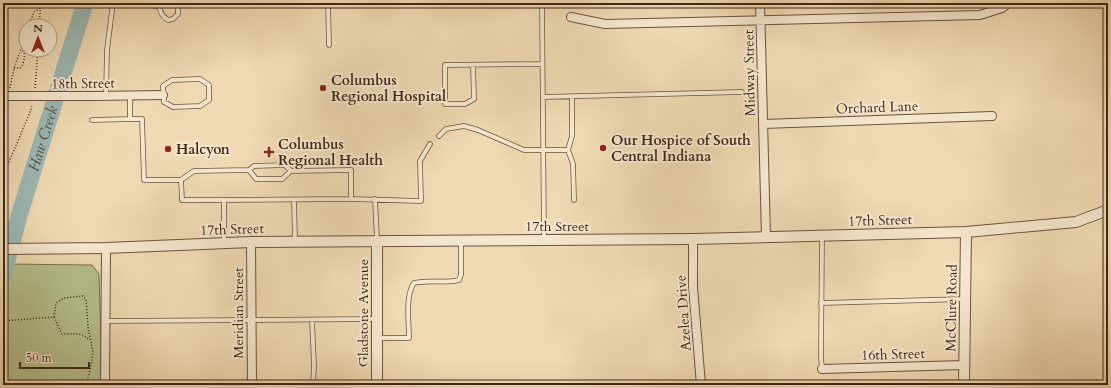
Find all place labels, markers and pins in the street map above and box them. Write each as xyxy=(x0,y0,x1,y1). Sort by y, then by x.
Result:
place label: Columbus Regional Hospital xyxy=(331,71,446,106)
marker: Columbus Regional Hospital xyxy=(318,83,328,93)
place label: Our Hospice of South Central Indiana xyxy=(611,131,751,166)
place label: Columbus Regional Health xyxy=(278,135,383,170)
place label: Halcyon xyxy=(176,140,230,159)
marker: Our Hospice of South Central Indiana xyxy=(598,143,608,153)
marker: Halcyon xyxy=(163,144,173,154)
marker: Columbus Regional Health xyxy=(263,146,275,158)

